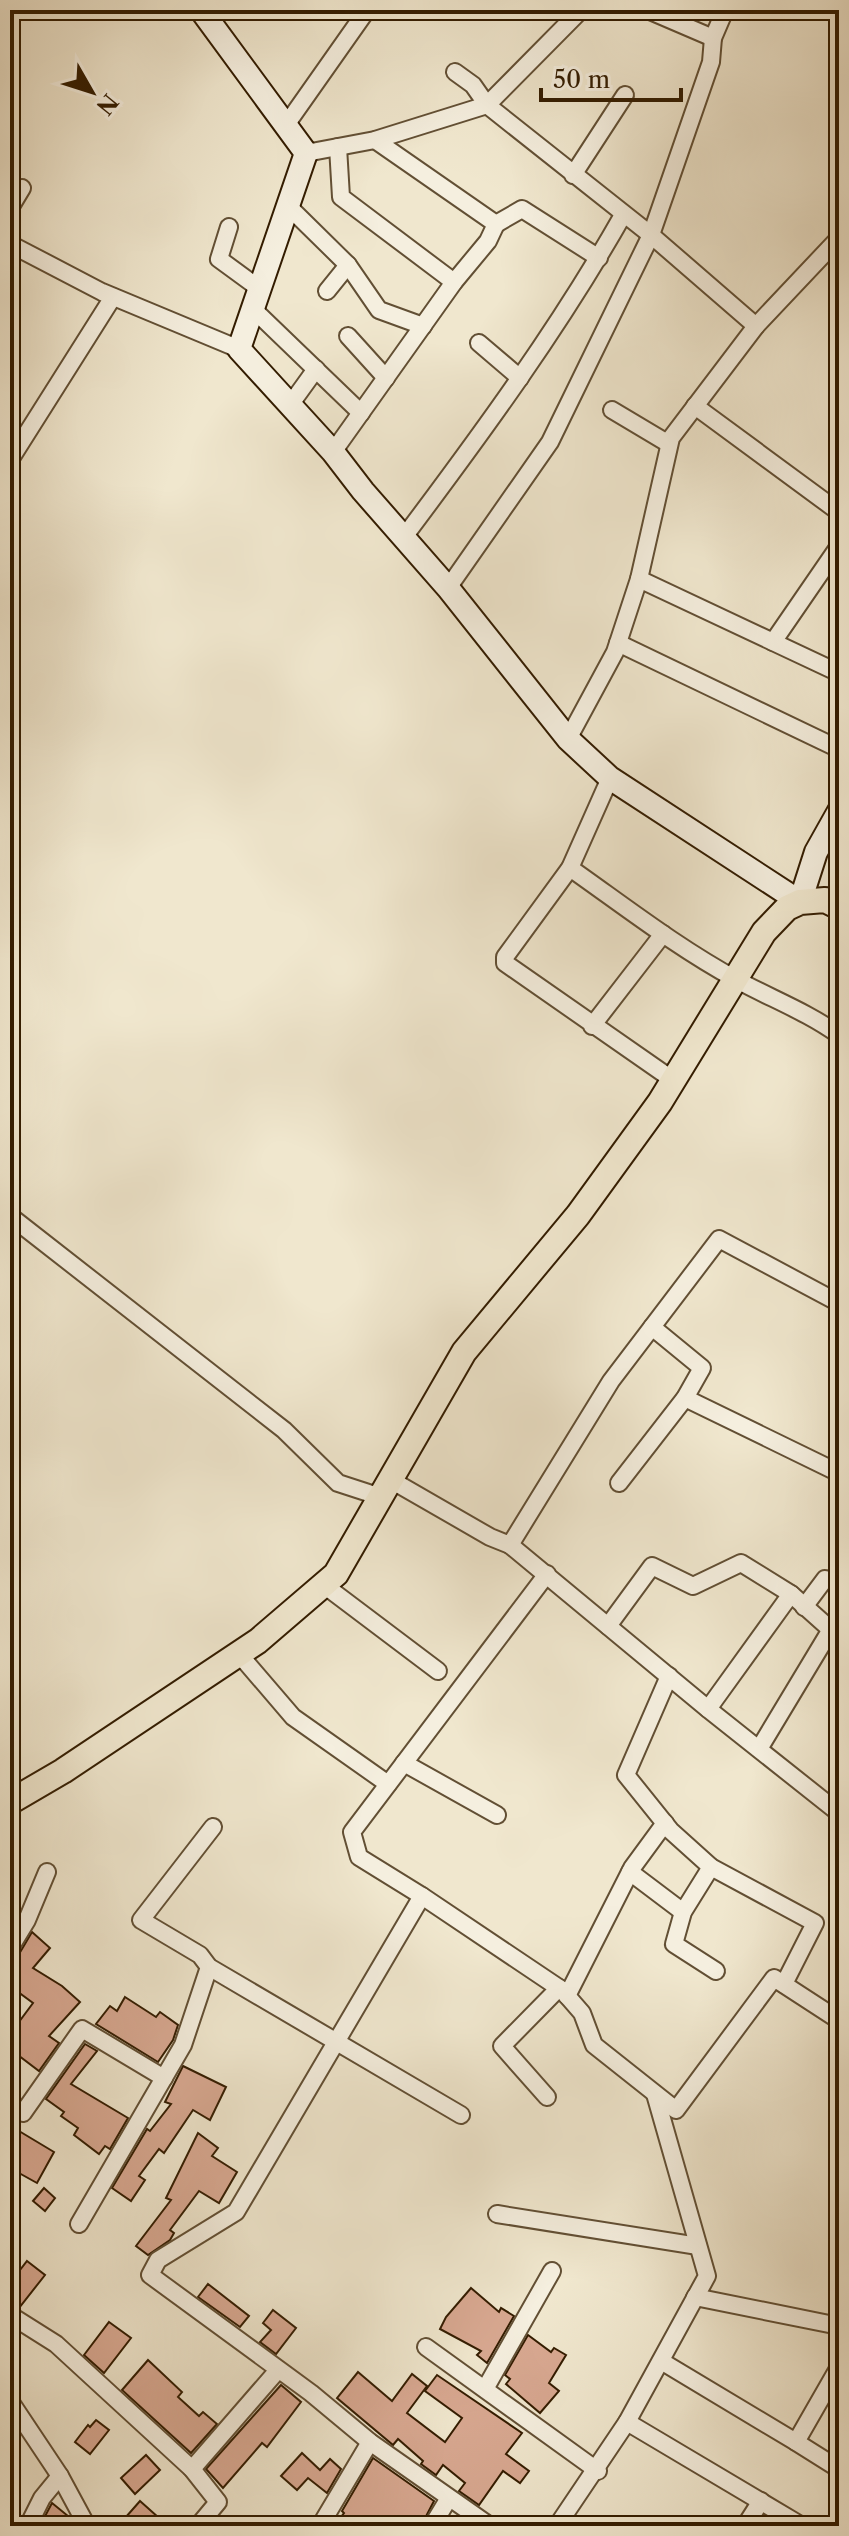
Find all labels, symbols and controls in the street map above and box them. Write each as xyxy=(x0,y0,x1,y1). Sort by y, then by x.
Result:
north arrow xyxy=(52,52,132,132)
scale bar xyxy=(541,52,681,102)
text: 50 m xyxy=(553,65,610,94)
text: N xyxy=(91,88,124,120)

